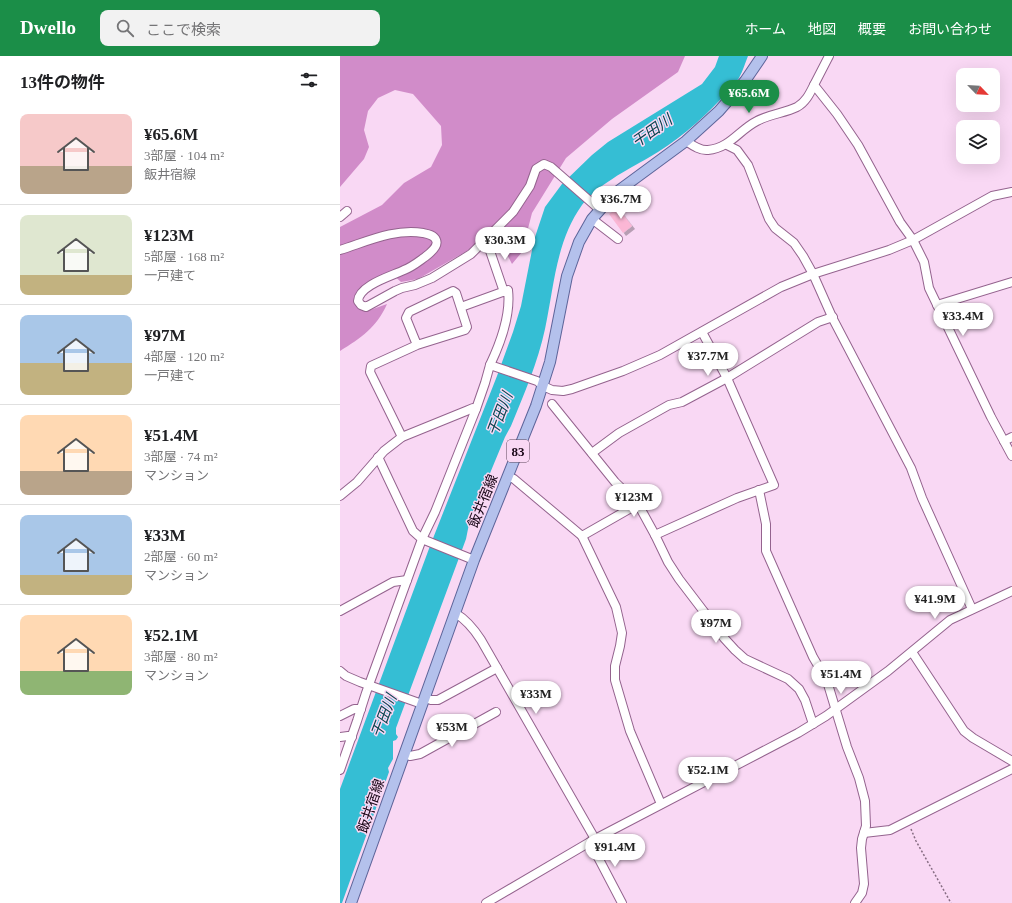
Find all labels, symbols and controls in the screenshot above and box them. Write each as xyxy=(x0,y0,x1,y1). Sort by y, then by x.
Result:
search box xyxy=(100,10,380,46)
text: Dwello xyxy=(20,17,76,38)
icon: search xyxy=(114,17,136,39)
text: ここで検索 xyxy=(146,22,221,38)
text: ホーム xyxy=(744,22,786,37)
text: 地図 xyxy=(808,22,836,37)
text: 概要 xyxy=(858,22,886,37)
text: お問い合わせ xyxy=(908,22,992,37)
north arrow xyxy=(956,68,1000,112)
map controls xyxy=(956,68,1000,164)
icon: filters xyxy=(298,69,320,91)
text: 13件の物件 xyxy=(20,73,105,92)
pin: ¥65.6M xyxy=(716,80,782,114)
text: ¥65.6M xyxy=(728,85,770,100)
water label: 干田川 xyxy=(629,110,677,150)
button: layers xyxy=(956,120,1000,164)
text: ¥65.6M xyxy=(144,125,198,144)
icon: home xyxy=(52,130,100,178)
text: 3部屋 · 104 m² xyxy=(144,148,224,163)
text: 飯井宿線 xyxy=(144,167,196,182)
pin: ¥36.7M xyxy=(588,186,654,220)
text: ¥36.7M xyxy=(600,191,642,206)
text: ¥123M xyxy=(144,226,194,245)
pin: ¥30.3M xyxy=(472,227,538,261)
icon: home xyxy=(52,231,100,279)
text: ¥30.3M xyxy=(484,232,526,247)
text: 5部屋 · 168 m² xyxy=(144,249,224,264)
text: 一戸建て xyxy=(144,268,196,283)
pin: ¥33.4M xyxy=(930,303,996,337)
text: ¥33.4M xyxy=(942,308,984,323)
text: ¥97M xyxy=(144,326,186,345)
icon: home xyxy=(52,331,100,379)
pin: ¥37.7M xyxy=(675,343,741,377)
text: ¥37.7M xyxy=(687,348,729,363)
text: 4部屋 · 120 m² xyxy=(144,349,224,364)
text: 一戸建て xyxy=(144,368,196,383)
water label: 干田川 xyxy=(484,388,516,438)
text: ¥51.4M xyxy=(144,426,198,445)
icon: home xyxy=(52,431,100,479)
road number: 83 xyxy=(507,440,529,462)
text: 3部屋 · 74 m² xyxy=(144,449,218,464)
text: マンション xyxy=(144,468,209,483)
street label: 飯井宿線 xyxy=(465,472,500,530)
pin: ¥123M xyxy=(606,484,662,518)
text: ¥123M xyxy=(615,489,653,504)
text: ¥33M xyxy=(144,526,186,545)
icon: home xyxy=(52,531,100,579)
text: 2部屋 · 60 m² xyxy=(144,549,218,564)
text: マンション xyxy=(144,568,209,583)
pin: ¥41.9M xyxy=(902,586,968,620)
text: ¥41.9M xyxy=(914,591,956,606)
pin: ¥97M xyxy=(692,610,740,644)
text: ¥97M xyxy=(700,615,732,630)
text: ¥52.1M xyxy=(144,626,198,645)
icon: home xyxy=(52,631,100,679)
text: 3部屋 · 80 m² xyxy=(144,649,218,664)
pin: ¥51.4M xyxy=(808,661,874,695)
text: ¥51.4M xyxy=(820,666,862,681)
text: マンション xyxy=(144,668,209,683)
pin: ¥33M xyxy=(512,681,560,715)
text: ¥33M xyxy=(520,686,552,701)
water label: 干田川 xyxy=(368,690,400,740)
pin: ¥53M xyxy=(428,714,476,748)
text: ¥53M xyxy=(436,719,468,734)
pin: ¥52.1M xyxy=(675,757,741,791)
text: ¥52.1M xyxy=(687,762,729,777)
street label: 飯井宿線 xyxy=(354,777,387,835)
pin: ¥91.4M xyxy=(582,834,648,868)
text: ¥91.4M xyxy=(594,839,636,854)

